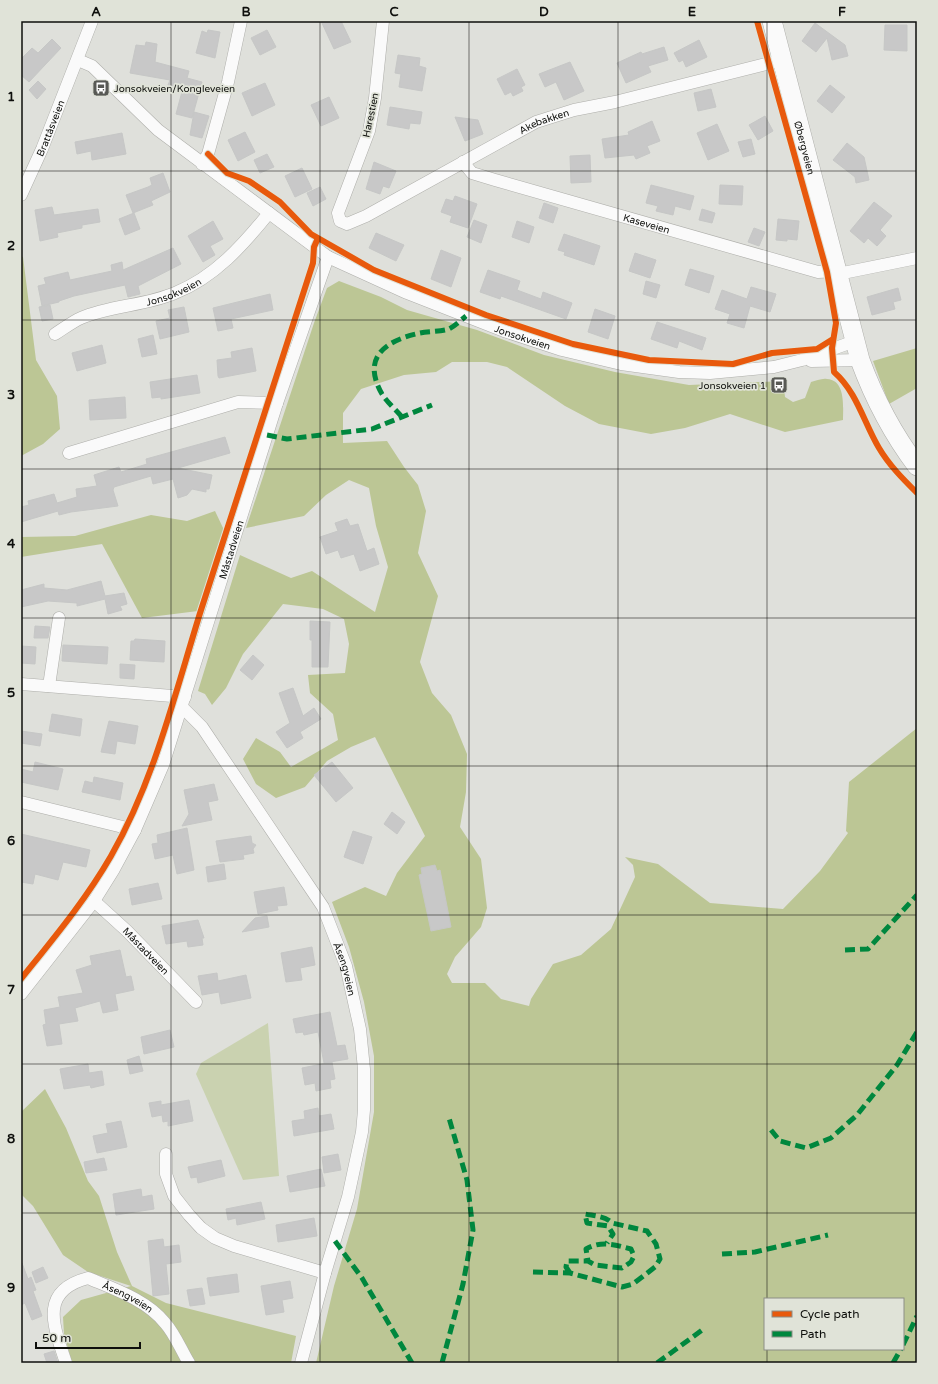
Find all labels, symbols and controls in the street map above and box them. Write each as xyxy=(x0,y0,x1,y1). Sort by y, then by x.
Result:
text: A xyxy=(91,4,101,20)
text: B xyxy=(241,4,251,20)
text: C xyxy=(389,4,399,20)
text: D xyxy=(539,4,549,20)
text: E xyxy=(688,4,696,20)
text: F xyxy=(838,4,846,20)
bus stop icon: Jonsokveien/Kongleveien xyxy=(91,78,111,98)
place label: Jonsokveien/Kongleveien xyxy=(114,83,235,95)
text: 1 xyxy=(7,89,15,105)
street label: Harestien xyxy=(360,92,382,139)
street label: Brattåsveien xyxy=(34,99,67,159)
street label: Akebakken xyxy=(517,107,571,137)
street label: Øbergveien xyxy=(791,120,817,176)
street label: Kaseveien xyxy=(622,212,671,237)
text: 2 xyxy=(7,238,15,254)
street label: Jonsokveien xyxy=(145,276,204,309)
street label: Jonsokveien xyxy=(493,323,552,353)
bus stop icon: Jonsokveien 1 xyxy=(769,375,789,395)
place label: Jonsokveien 1 xyxy=(699,380,766,392)
text: 3 xyxy=(7,387,15,403)
street label: Måstadveien xyxy=(217,519,247,581)
text: 4 xyxy=(7,536,16,552)
text: 5 xyxy=(7,685,15,701)
text: 6 xyxy=(7,833,15,849)
street label: Måstadveien xyxy=(120,925,171,977)
street label: Åsengveien xyxy=(330,941,357,997)
text: 7 xyxy=(7,982,15,998)
text: 8 xyxy=(7,1131,15,1147)
text: 9 xyxy=(7,1280,15,1296)
street label: Åsengveien xyxy=(100,1280,155,1316)
legend xyxy=(764,1298,904,1350)
text: Cycle path xyxy=(800,1307,859,1321)
scale bar xyxy=(36,1324,140,1350)
text: Path xyxy=(800,1327,826,1341)
text: 50 m xyxy=(42,1331,71,1345)

